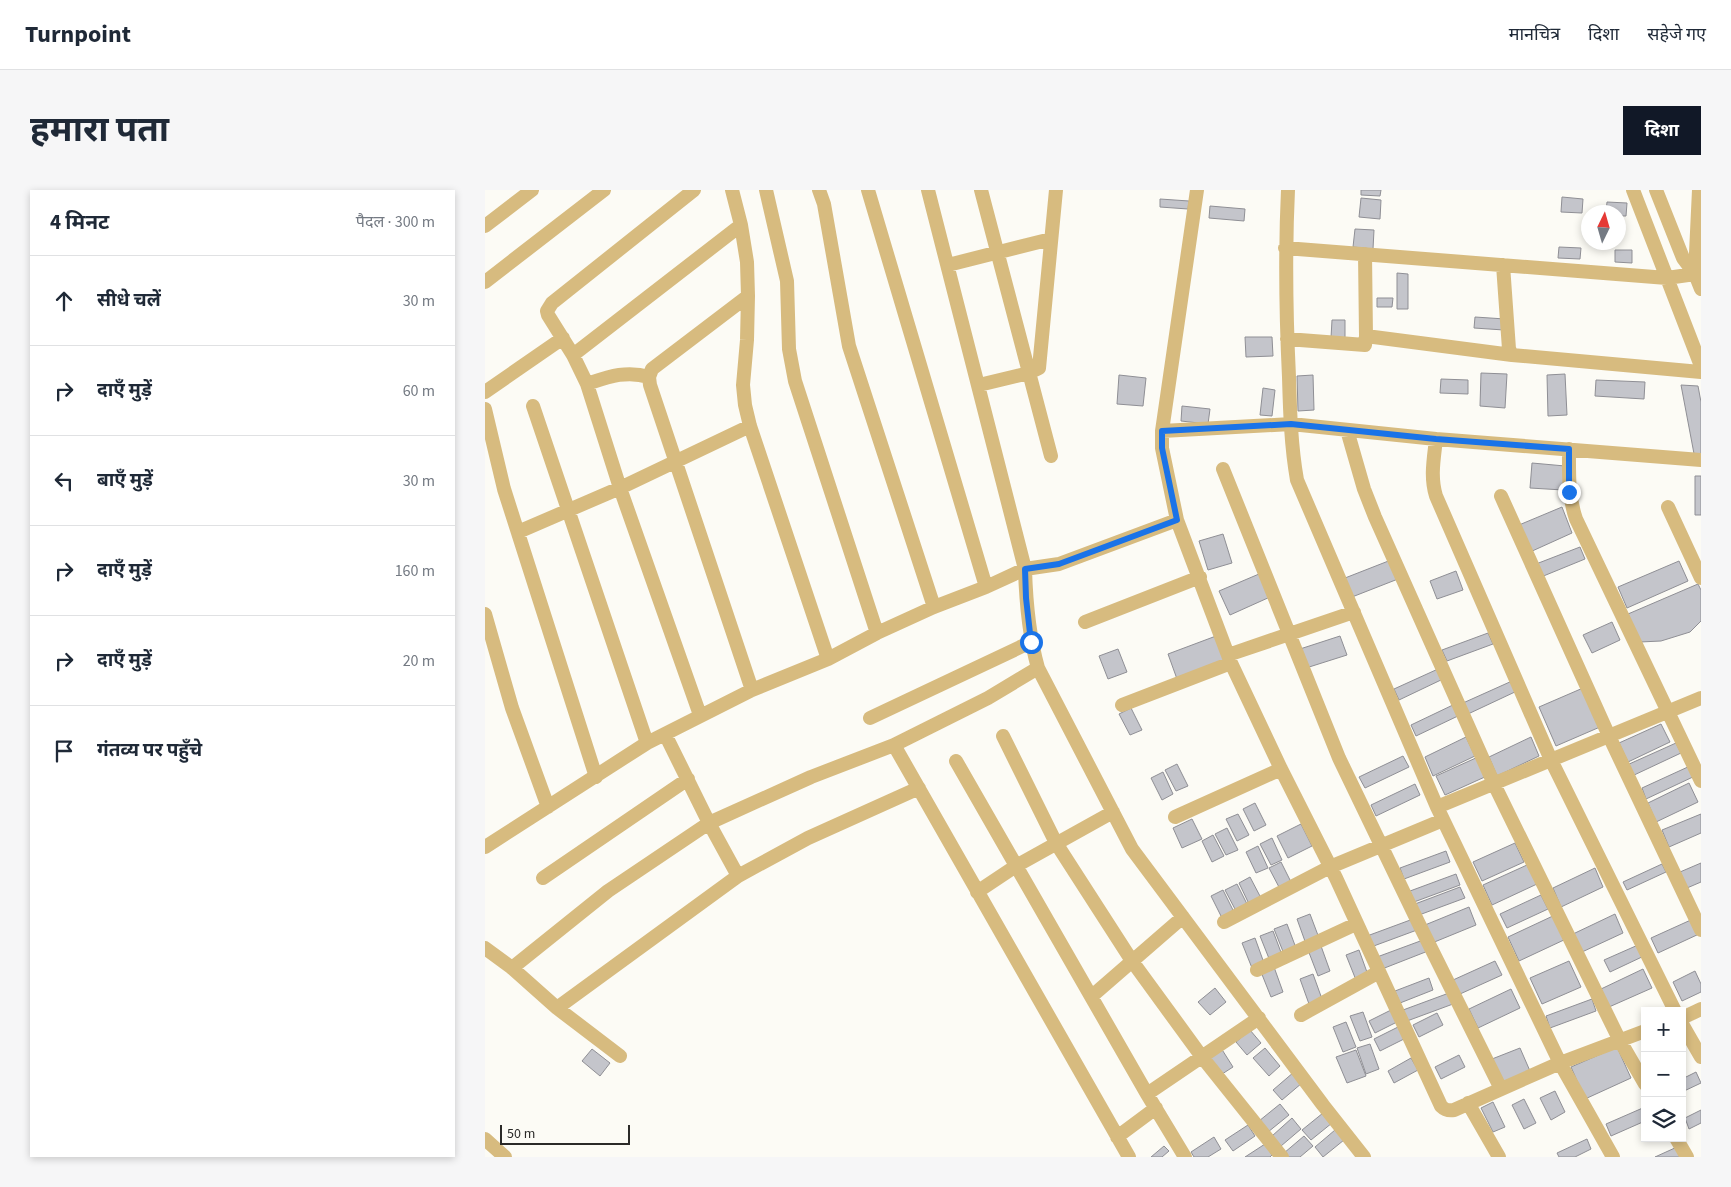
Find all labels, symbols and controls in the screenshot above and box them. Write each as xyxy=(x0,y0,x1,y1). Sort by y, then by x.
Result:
text: Turnpoint xyxy=(25,17,131,52)
text: मानचित्र xyxy=(1509,22,1560,47)
text: दिशा xyxy=(1588,22,1619,47)
text: सहेजे गए xyxy=(1647,22,1706,47)
text: हमारा पता xyxy=(30,105,169,155)
button: दिशा xyxy=(1623,106,1701,155)
north arrow xyxy=(1581,205,1626,250)
text: 4 मिनट xyxy=(50,207,109,237)
text: पैदल · 300 m xyxy=(356,211,435,233)
icon: ahead xyxy=(50,287,78,315)
text: सीधे चलें xyxy=(97,287,161,314)
text: 30 m xyxy=(403,290,435,312)
icon: right xyxy=(50,377,78,405)
text: दाएँ मुड़ें xyxy=(97,377,152,404)
text: 60 m xyxy=(403,380,435,402)
icon: left xyxy=(50,467,78,495)
text: बाएँ मुड़ें xyxy=(97,467,153,494)
text: 30 m xyxy=(403,470,435,492)
route end xyxy=(1558,481,1581,504)
icon: right xyxy=(50,557,78,585)
text: दाएँ मुड़ें xyxy=(97,557,152,584)
text: 160 m xyxy=(395,560,435,582)
route start xyxy=(1020,631,1043,654)
icon: right xyxy=(50,647,78,675)
text: दाएँ मुड़ें xyxy=(97,647,152,674)
text: 20 m xyxy=(403,650,435,672)
icon: arrive xyxy=(50,737,78,765)
text: गंतव्य पर पहुँचे xyxy=(97,737,202,764)
map controls xyxy=(1641,1007,1686,1142)
button: + xyxy=(1641,1007,1686,1052)
button: − xyxy=(1641,1052,1686,1097)
button: layers xyxy=(1641,1097,1686,1142)
scale bar xyxy=(500,1122,630,1145)
text: 50 m xyxy=(507,1124,535,1144)

